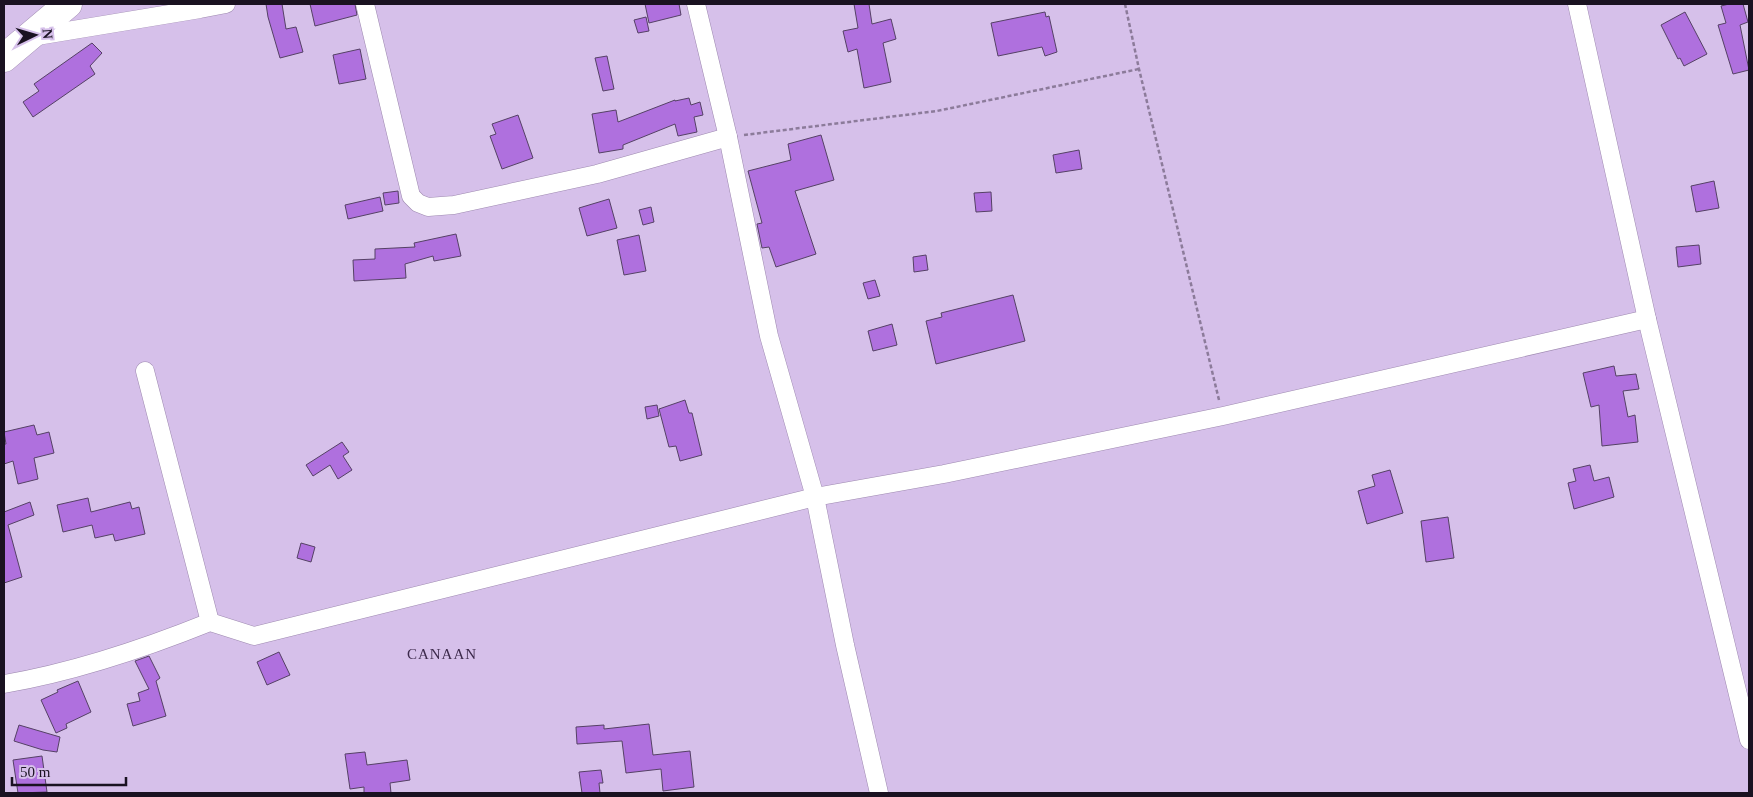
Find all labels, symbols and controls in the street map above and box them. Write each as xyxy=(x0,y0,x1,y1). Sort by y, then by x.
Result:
north arrow xyxy=(10,10,60,60)
text: N xyxy=(40,28,55,40)
district label: CANAAN xyxy=(407,646,477,662)
scale bar xyxy=(12,754,126,786)
text: 50 m xyxy=(20,764,51,780)

